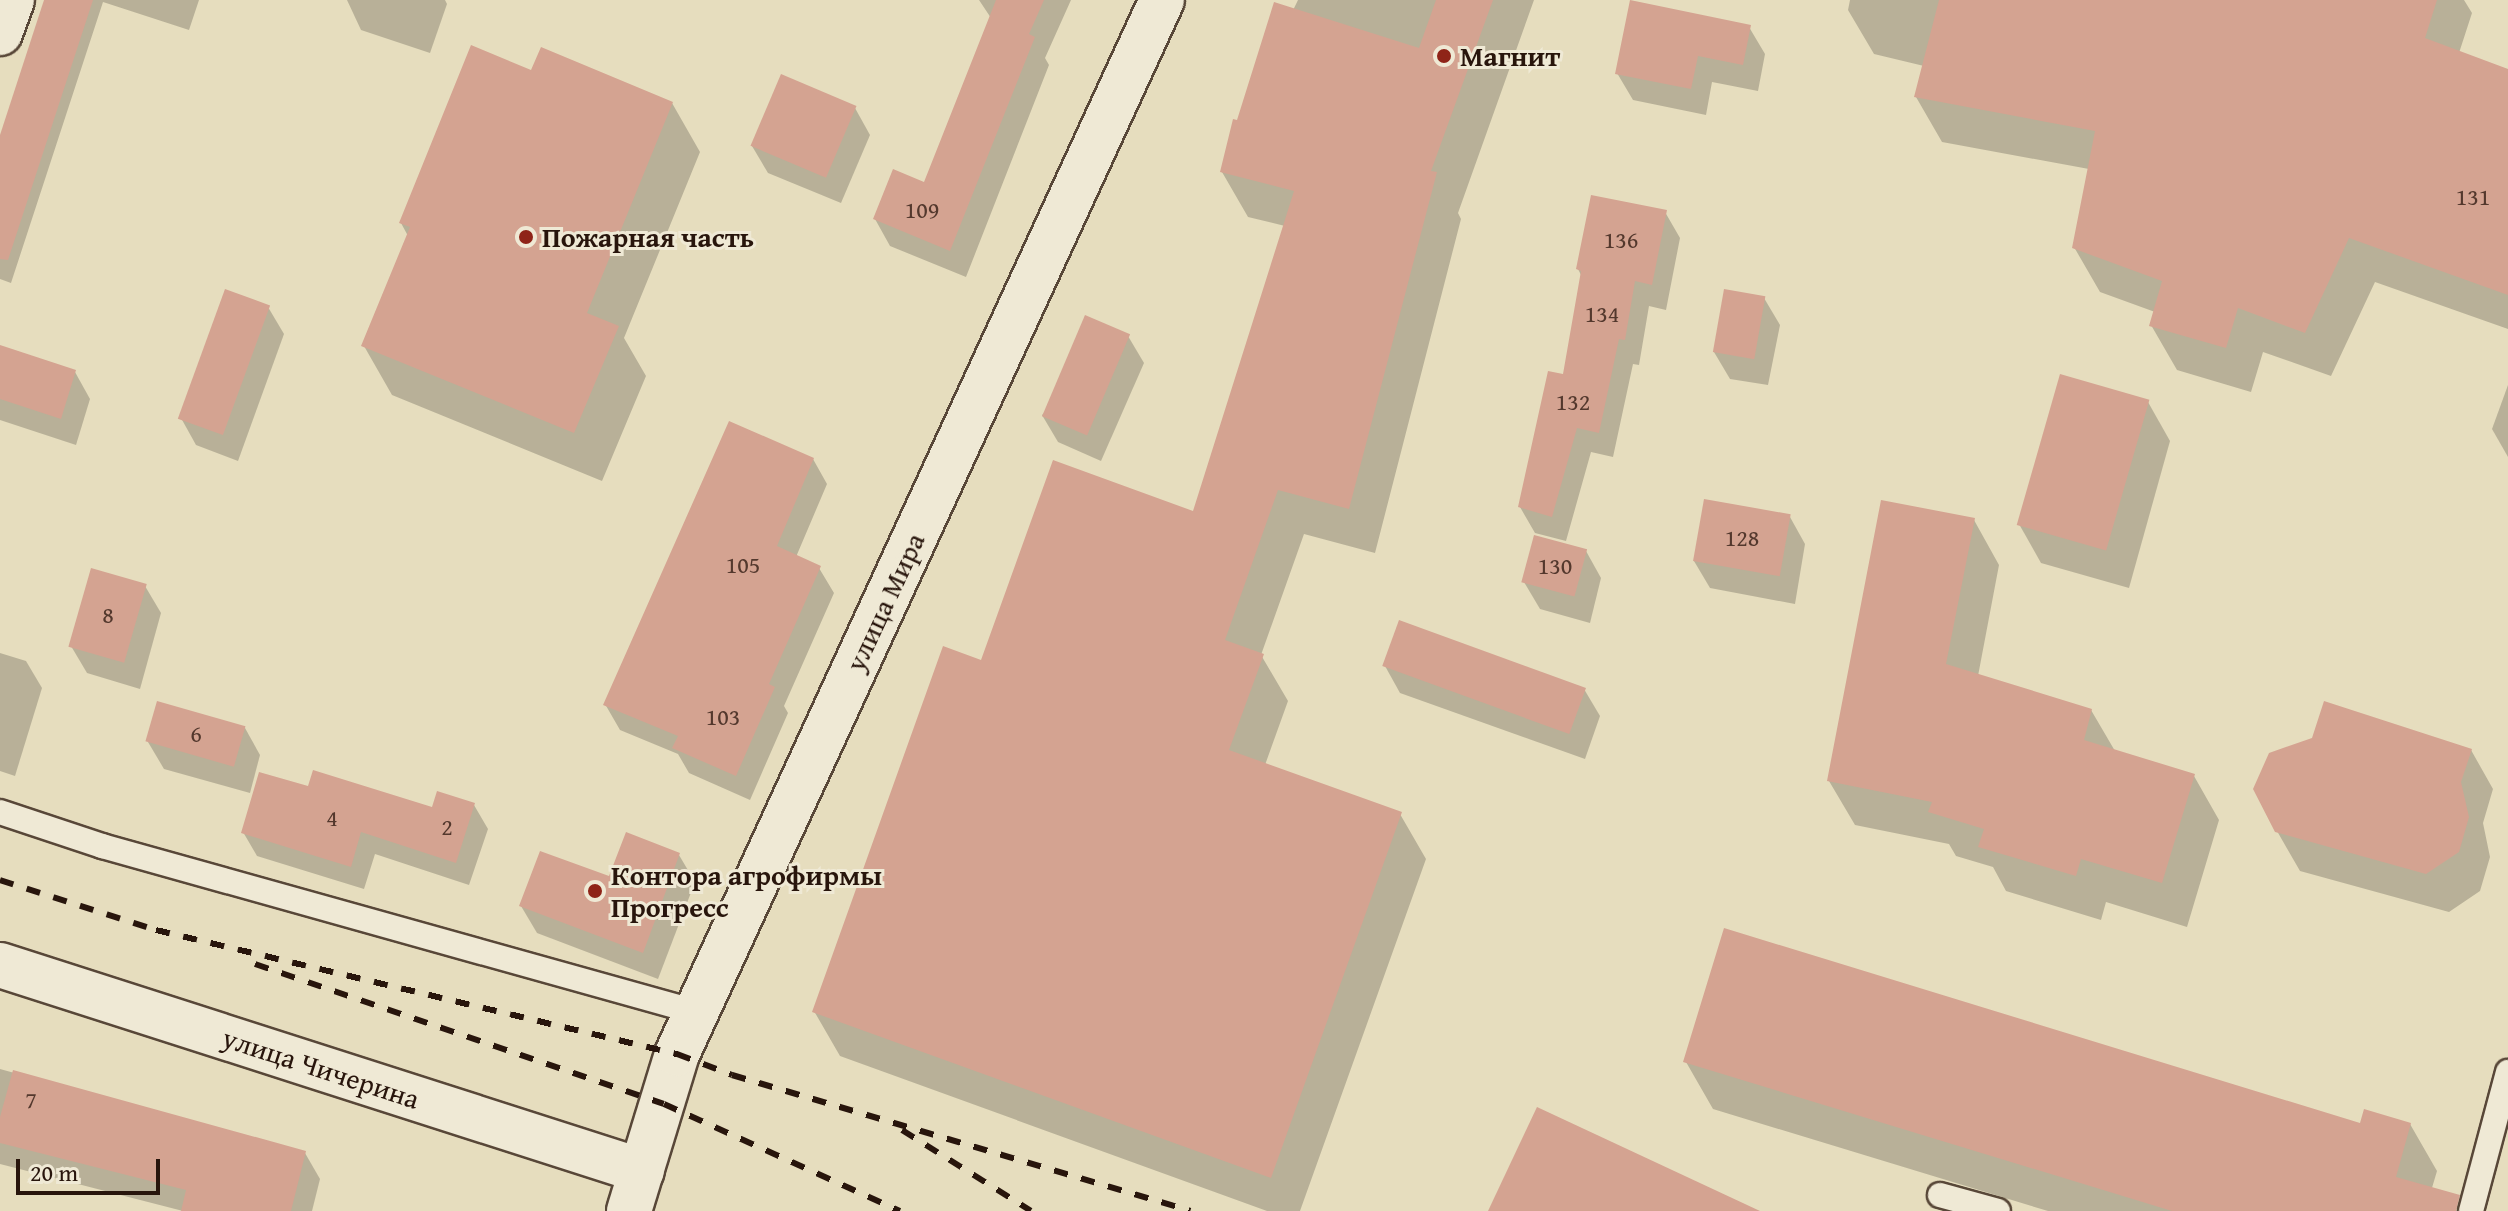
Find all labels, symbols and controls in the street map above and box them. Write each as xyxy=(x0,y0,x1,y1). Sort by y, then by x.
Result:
place label: Магнит xyxy=(1460,39,1560,73)
marker: Магнит xyxy=(1435,47,1453,65)
house number: 131 xyxy=(2456,183,2490,211)
house number: 109 xyxy=(905,196,939,224)
place label: Пожарная часть xyxy=(542,220,754,254)
house number: 136 xyxy=(1604,226,1638,254)
marker: Пожарная часть xyxy=(517,228,535,246)
house number: 134 xyxy=(1585,300,1619,328)
house number: 132 xyxy=(1556,388,1590,416)
house number: 128 xyxy=(1725,524,1759,552)
street label: улица Мира xyxy=(838,527,932,677)
house number: 105 xyxy=(726,551,760,579)
house number: 130 xyxy=(1538,552,1572,580)
house number: 8 xyxy=(102,601,114,629)
house number: 103 xyxy=(706,703,740,731)
house number: 6 xyxy=(190,720,202,748)
house number: 4 xyxy=(326,804,338,832)
house number: 2 xyxy=(441,813,453,841)
place label: Контора агрофирмы Прогресс xyxy=(611,858,882,924)
marker: Контора агрофирмы Прогресс xyxy=(586,882,604,900)
street label: улица Чичерина xyxy=(218,1020,424,1116)
house number: 7 xyxy=(25,1086,37,1114)
scale bar xyxy=(20,1143,164,1193)
text: 20 m xyxy=(30,1155,78,1190)

